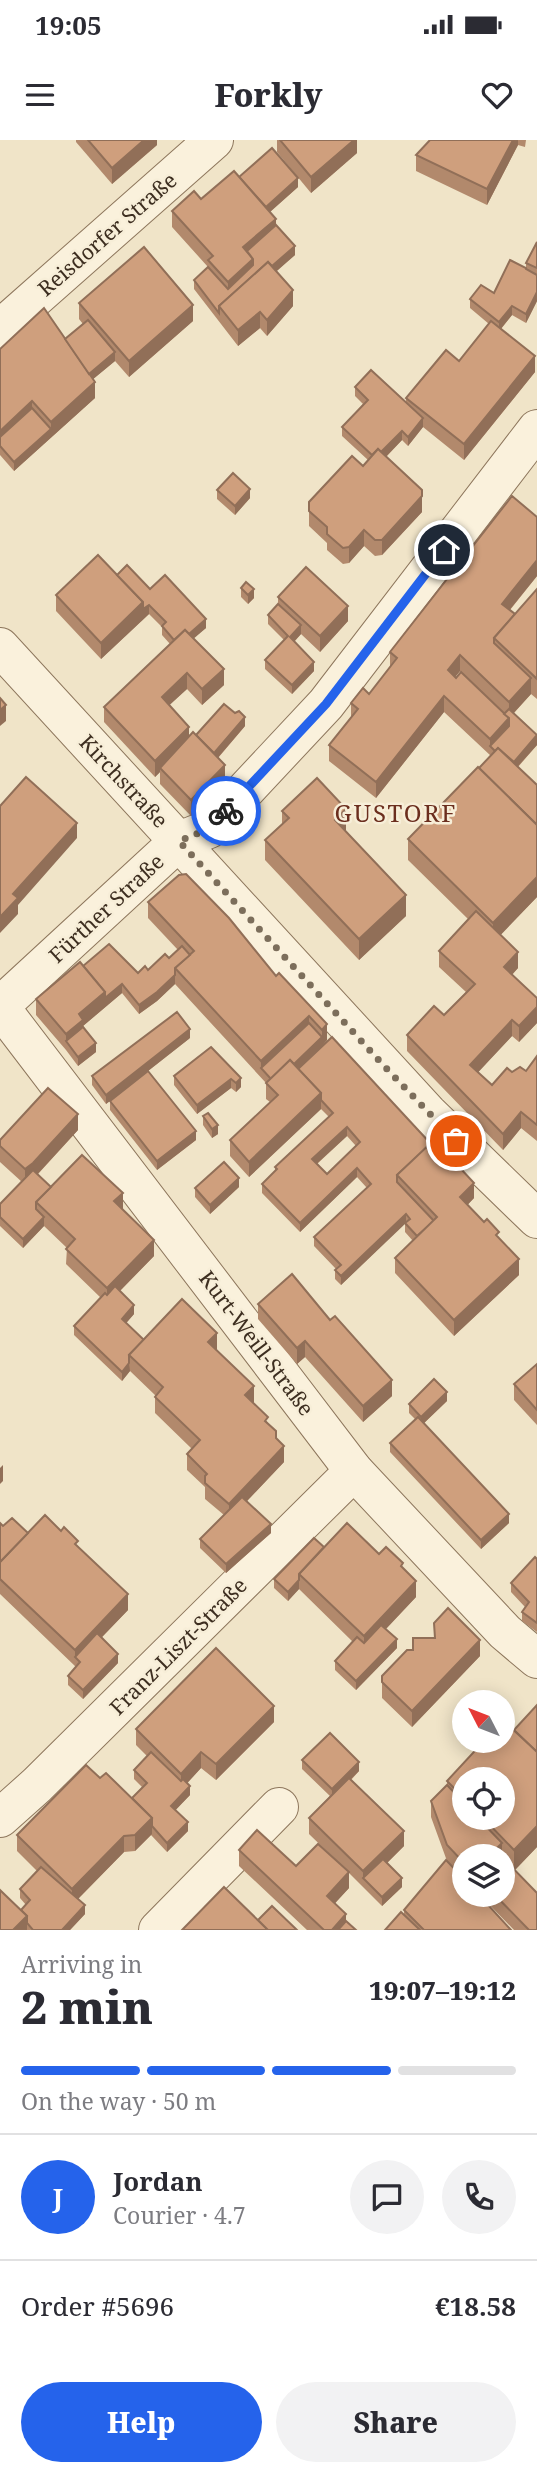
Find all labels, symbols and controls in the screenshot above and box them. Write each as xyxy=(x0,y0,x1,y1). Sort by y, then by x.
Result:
text: 19:05 xyxy=(35,7,102,43)
text: Forkly xyxy=(214,73,323,116)
icon: menu xyxy=(21,76,59,114)
icon: heart xyxy=(478,76,516,114)
street label: Reisdorfer Straße xyxy=(32,166,182,302)
pin xyxy=(414,520,474,580)
icon: home xyxy=(425,531,463,569)
street label: Kirchstraße xyxy=(74,728,174,834)
courier xyxy=(191,776,261,846)
icon: bike xyxy=(207,792,245,830)
district label: GUSTORF xyxy=(335,796,457,829)
street label: Fürther Straße xyxy=(42,847,170,969)
pin xyxy=(426,1111,486,1171)
icon: bag xyxy=(437,1122,475,1160)
street label: Kurt-Weill-Straße xyxy=(193,1265,321,1421)
street label: Franz-Liszt-Straße xyxy=(103,1571,253,1721)
north arrow xyxy=(452,1690,514,1754)
map controls xyxy=(452,1690,515,1907)
button: locate xyxy=(452,1767,515,1830)
button: layers xyxy=(452,1844,515,1907)
text: Arriving in xyxy=(21,1948,142,1980)
text: 19:07–19:12 xyxy=(369,1972,516,2008)
text: 2 min xyxy=(21,1975,153,2037)
text: On the way · 50 m xyxy=(21,2085,216,2117)
button: chat xyxy=(350,2160,424,2234)
button: phone xyxy=(442,2160,516,2234)
text: Jordan xyxy=(113,2163,203,2199)
text: J xyxy=(53,2179,63,2215)
text: Courier · 4.7 xyxy=(113,2199,246,2231)
text: Order #5696 xyxy=(21,2288,174,2324)
text: €18.58 xyxy=(435,2288,516,2324)
button: Help xyxy=(21,2382,262,2462)
button: Share xyxy=(276,2382,516,2462)

